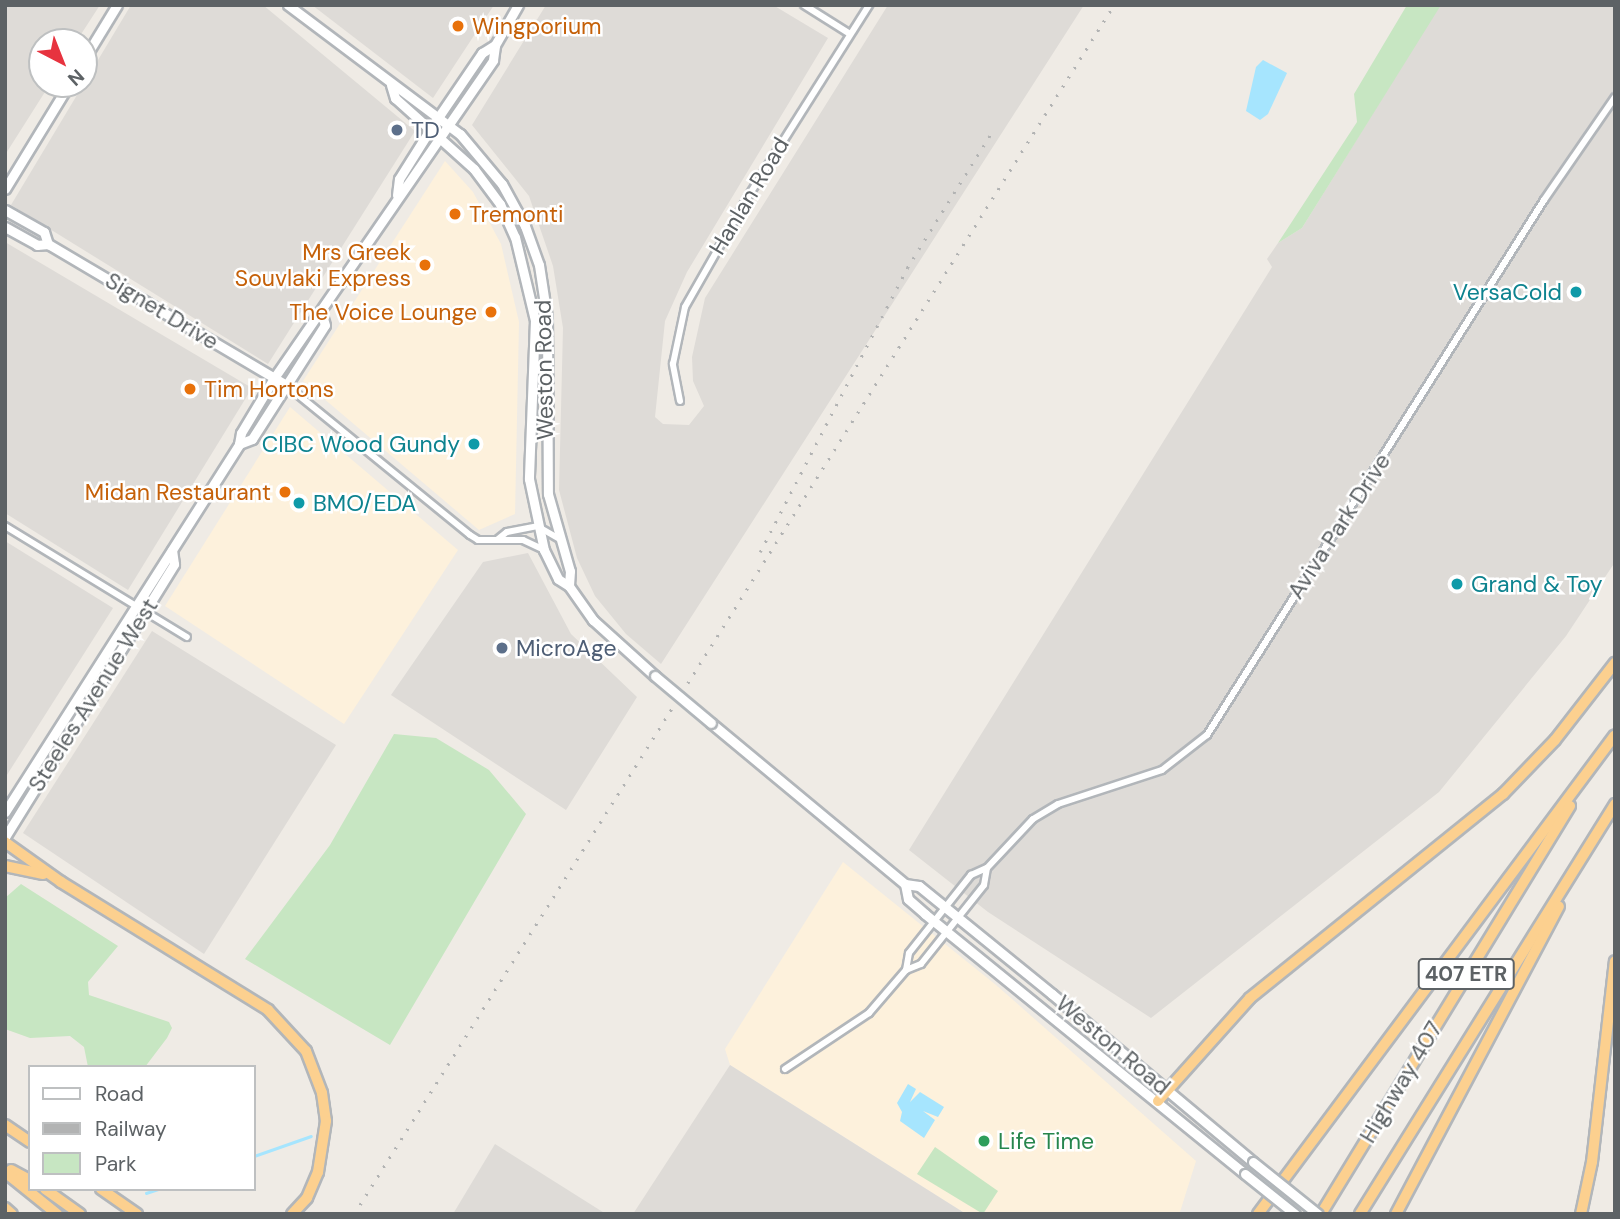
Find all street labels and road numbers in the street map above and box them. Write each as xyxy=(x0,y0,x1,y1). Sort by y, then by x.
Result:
street label: Hanlan Road xyxy=(703,132,795,260)
street label: Signet Drive xyxy=(100,266,224,356)
street label: Weston Road xyxy=(529,300,559,440)
street label: Aviva Park Drive xyxy=(1282,448,1396,604)
street label: Steeles Avenue West xyxy=(22,593,164,797)
road number: 407 ETR xyxy=(1417,956,1515,992)
street label: Weston Road xyxy=(1050,989,1176,1101)
street label: Highway 407 xyxy=(1354,1016,1448,1148)

